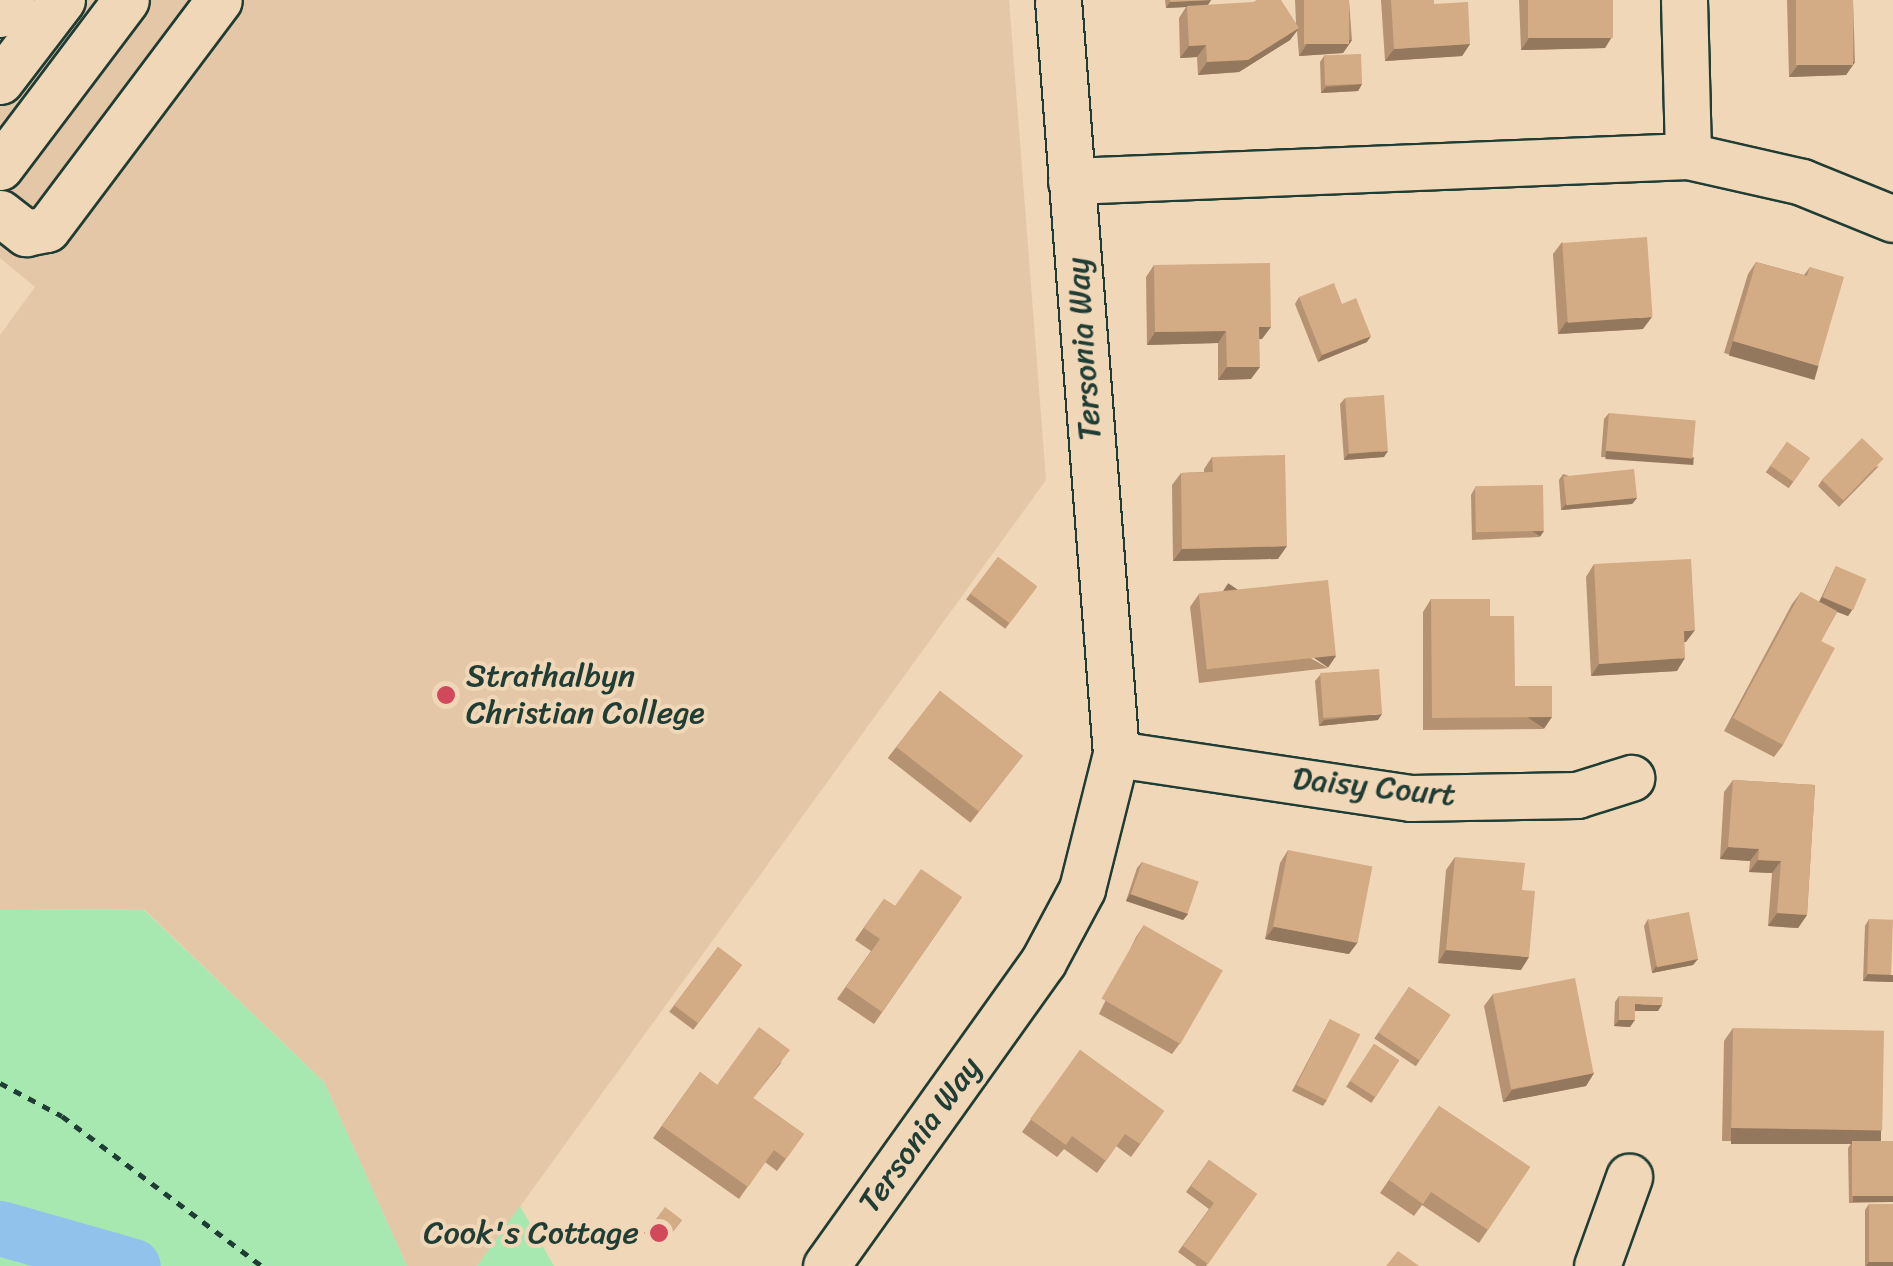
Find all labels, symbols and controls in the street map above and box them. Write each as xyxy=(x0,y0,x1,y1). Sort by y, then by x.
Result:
street label: Tersonia Way xyxy=(1058,256,1110,442)
place label: Strathalbyn Christian College xyxy=(466,658,705,733)
marker: Strathalbyn Christian College xyxy=(435,684,457,706)
street label: Daisy Court xyxy=(1290,759,1458,815)
street label: Tersonia Way xyxy=(851,1050,989,1220)
place label: Cook's Cottage xyxy=(424,1214,639,1252)
marker: Cook's Cottage xyxy=(648,1222,670,1244)

